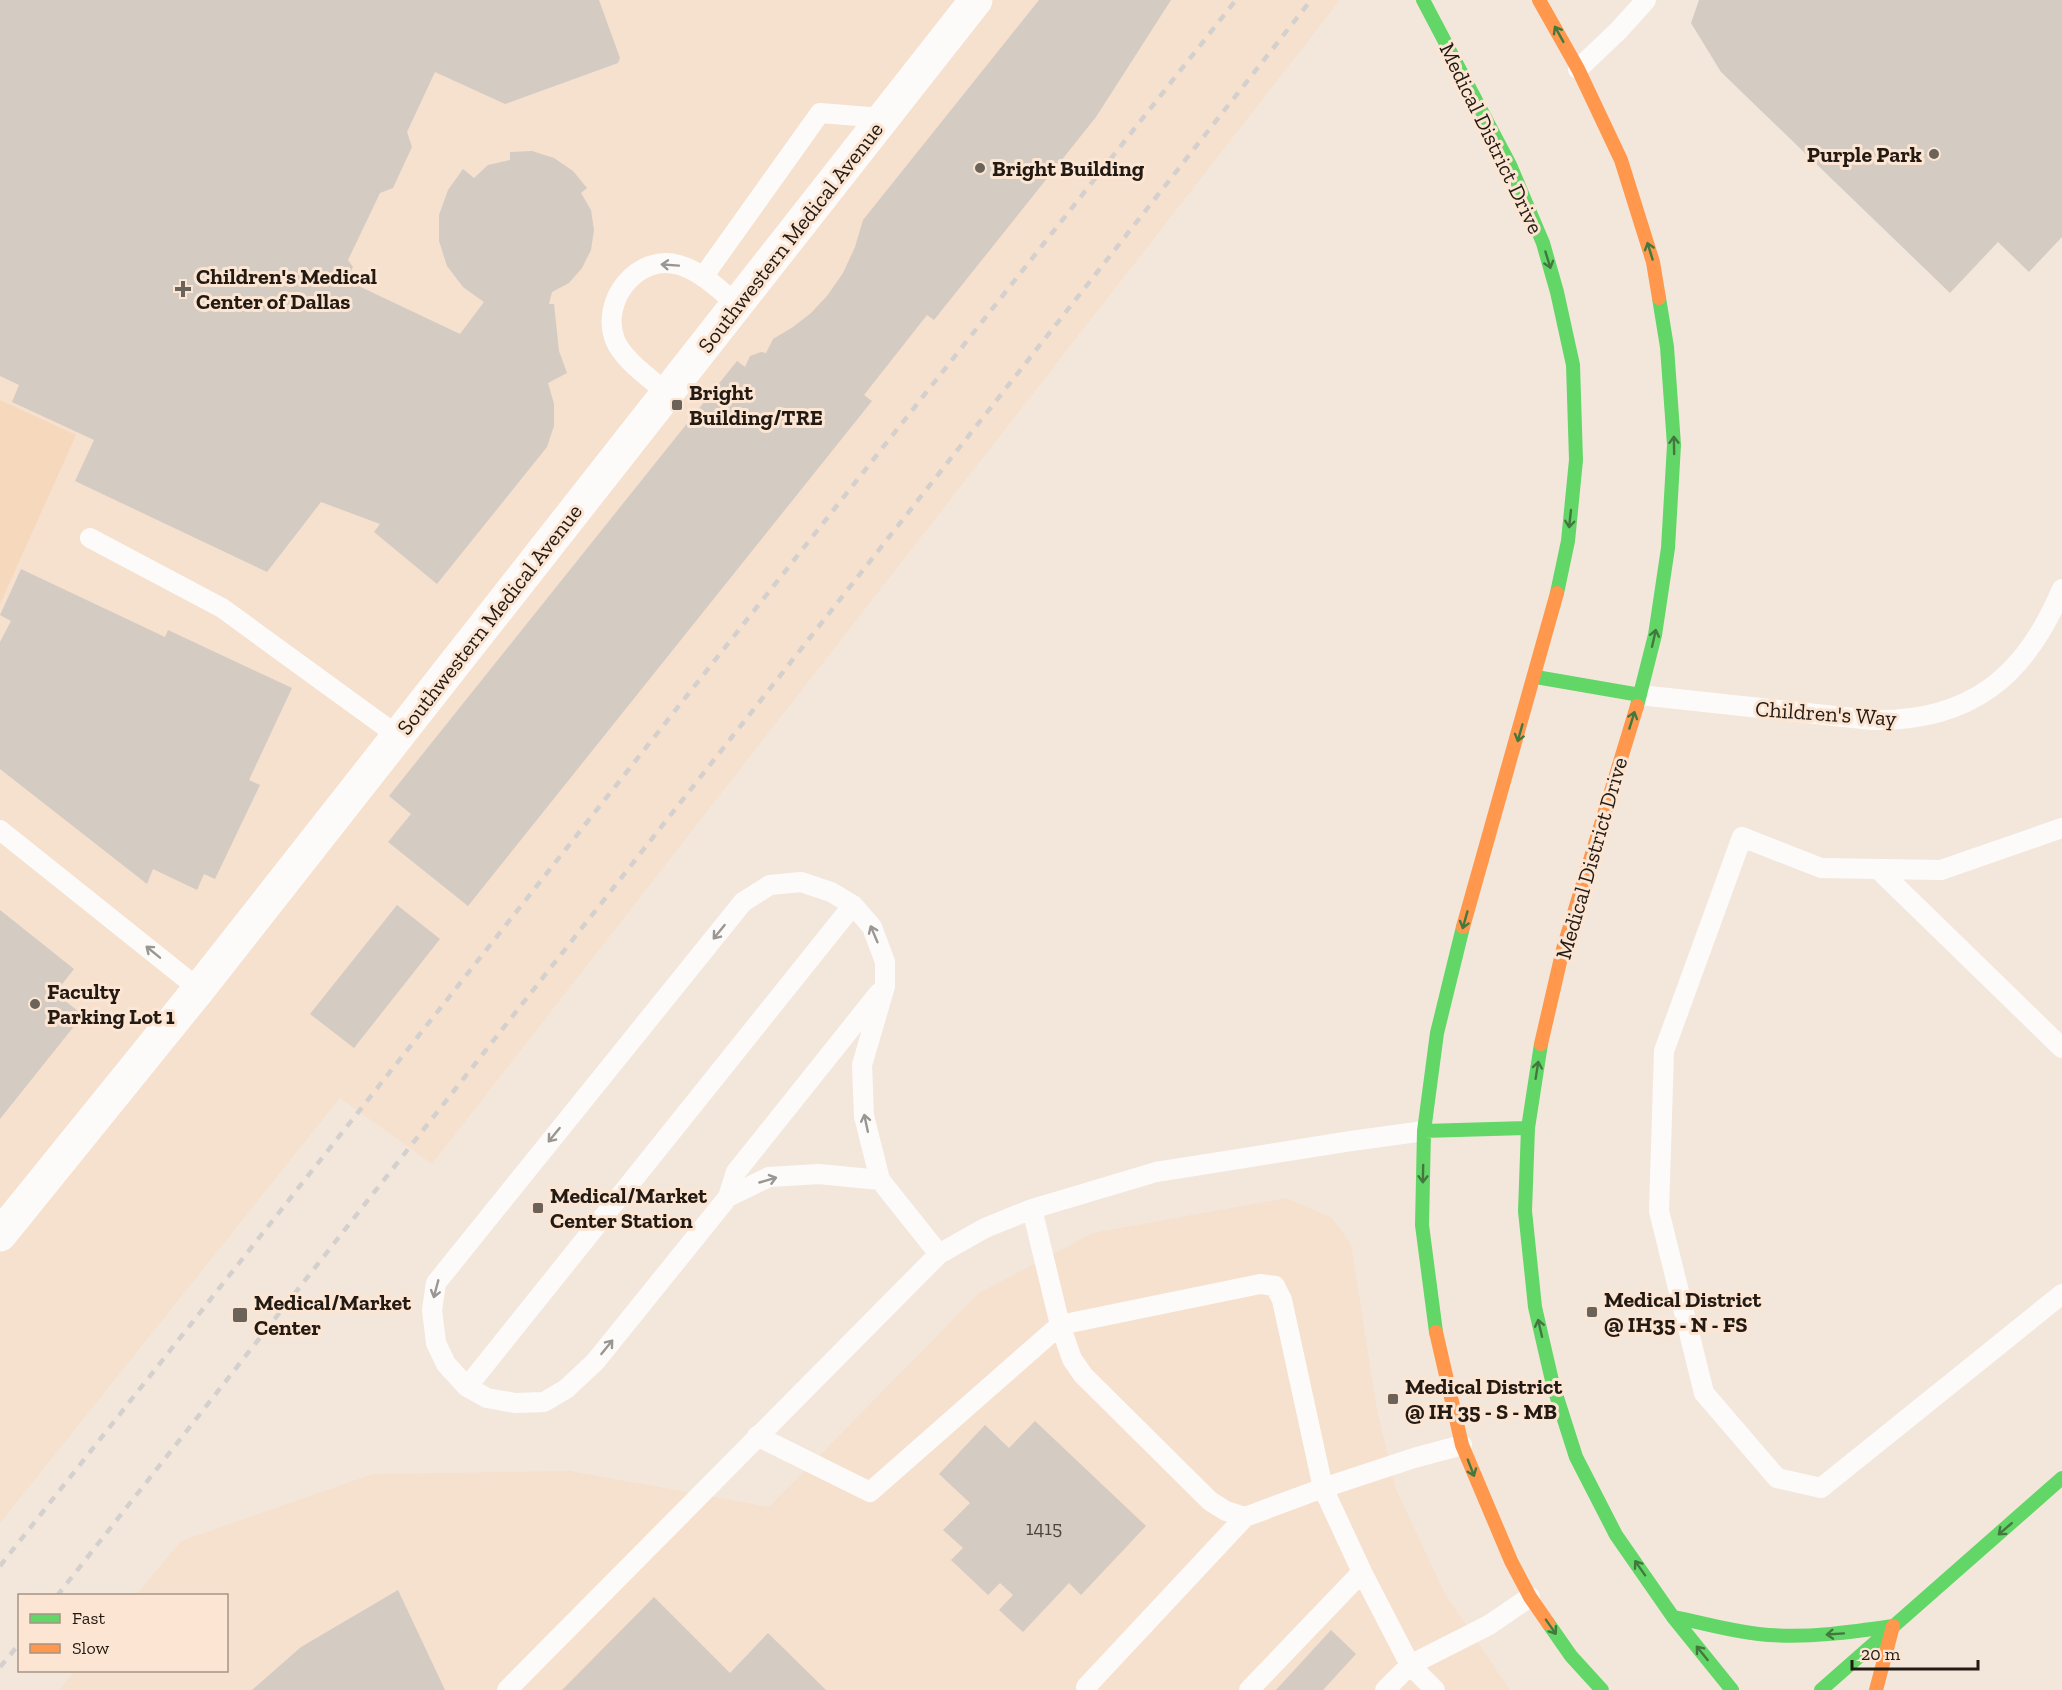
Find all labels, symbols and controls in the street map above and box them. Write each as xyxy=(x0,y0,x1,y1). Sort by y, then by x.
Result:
one-way arrow xyxy=(1553,26,1564,44)
street label: Medical District Drive xyxy=(1434,38,1550,238)
street label: Southwestern Medical Avenue xyxy=(692,117,889,358)
place label: Purple Park xyxy=(1807,141,1922,168)
marker: Purple Park xyxy=(1927,147,1941,161)
place label: Bright Building xyxy=(992,155,1145,182)
marker: Bright Building xyxy=(973,161,987,175)
one-way arrow xyxy=(1644,242,1655,261)
one-way arrow xyxy=(1543,250,1554,269)
one-way arrow xyxy=(660,259,680,270)
place label: Children's Medical Center of Dallas xyxy=(196,263,377,315)
marker: Children's Medical Center of Dallas xyxy=(174,280,192,298)
place label: Bright Building/TRE xyxy=(689,379,823,431)
marker: Bright Building/TRE xyxy=(670,398,684,412)
one-way arrow xyxy=(1668,435,1680,455)
street label: Southwestern Medical Avenue xyxy=(391,499,588,740)
one-way arrow xyxy=(1564,508,1575,528)
one-way arrow xyxy=(1649,629,1660,648)
street label: Children's Way xyxy=(1754,695,1898,732)
one-way arrow xyxy=(1627,711,1638,730)
one-way arrow xyxy=(1513,723,1525,742)
street label: Medical District Drive xyxy=(1550,754,1633,962)
one-way arrow xyxy=(1459,911,1471,930)
one-way arrow xyxy=(712,924,725,940)
one-way arrow xyxy=(868,925,879,943)
one-way arrow xyxy=(145,946,161,959)
place label: Faculty Parking Lot 1 xyxy=(47,978,175,1030)
marker: Faculty Parking Lot 1 xyxy=(28,997,42,1011)
one-way arrow xyxy=(1532,1061,1543,1081)
one-way arrow xyxy=(860,1114,871,1133)
one-way arrow xyxy=(547,1127,561,1142)
one-way arrow xyxy=(1417,1163,1429,1183)
one-way arrow xyxy=(758,1173,777,1185)
place label: Medical/Market Center Station xyxy=(550,1182,707,1234)
marker: Medical/Market Center Station xyxy=(531,1201,545,1215)
one-way arrow xyxy=(430,1279,441,1298)
place label: Medical District @ IH35 - N - FS xyxy=(1604,1286,1761,1338)
place label: Medical/Market Center xyxy=(254,1289,411,1341)
marker: Medical District @ IH35 - N - FS xyxy=(1585,1305,1599,1319)
marker: Medical/Market Center xyxy=(231,1306,249,1324)
one-way arrow xyxy=(1534,1319,1545,1338)
one-way arrow xyxy=(600,1339,613,1355)
place label: Medical District @ IH 35 - S - MB xyxy=(1405,1373,1562,1425)
marker: Medical District @ IH 35 - S - MB xyxy=(1386,1392,1400,1406)
one-way arrow xyxy=(1466,1459,1477,1477)
house number: 1415 xyxy=(1026,1516,1062,1540)
one-way arrow xyxy=(1998,1522,2013,1536)
one-way arrow xyxy=(1634,1561,1646,1577)
legend xyxy=(18,1594,228,1672)
text: Fast xyxy=(72,1607,105,1629)
one-way arrow xyxy=(1545,1618,1557,1634)
one-way arrow xyxy=(1826,1628,1846,1639)
scale bar xyxy=(1852,1633,1978,1671)
text: Slow xyxy=(72,1637,109,1659)
text: 20 m xyxy=(1861,1643,1901,1665)
one-way arrow xyxy=(1696,1645,1709,1661)

